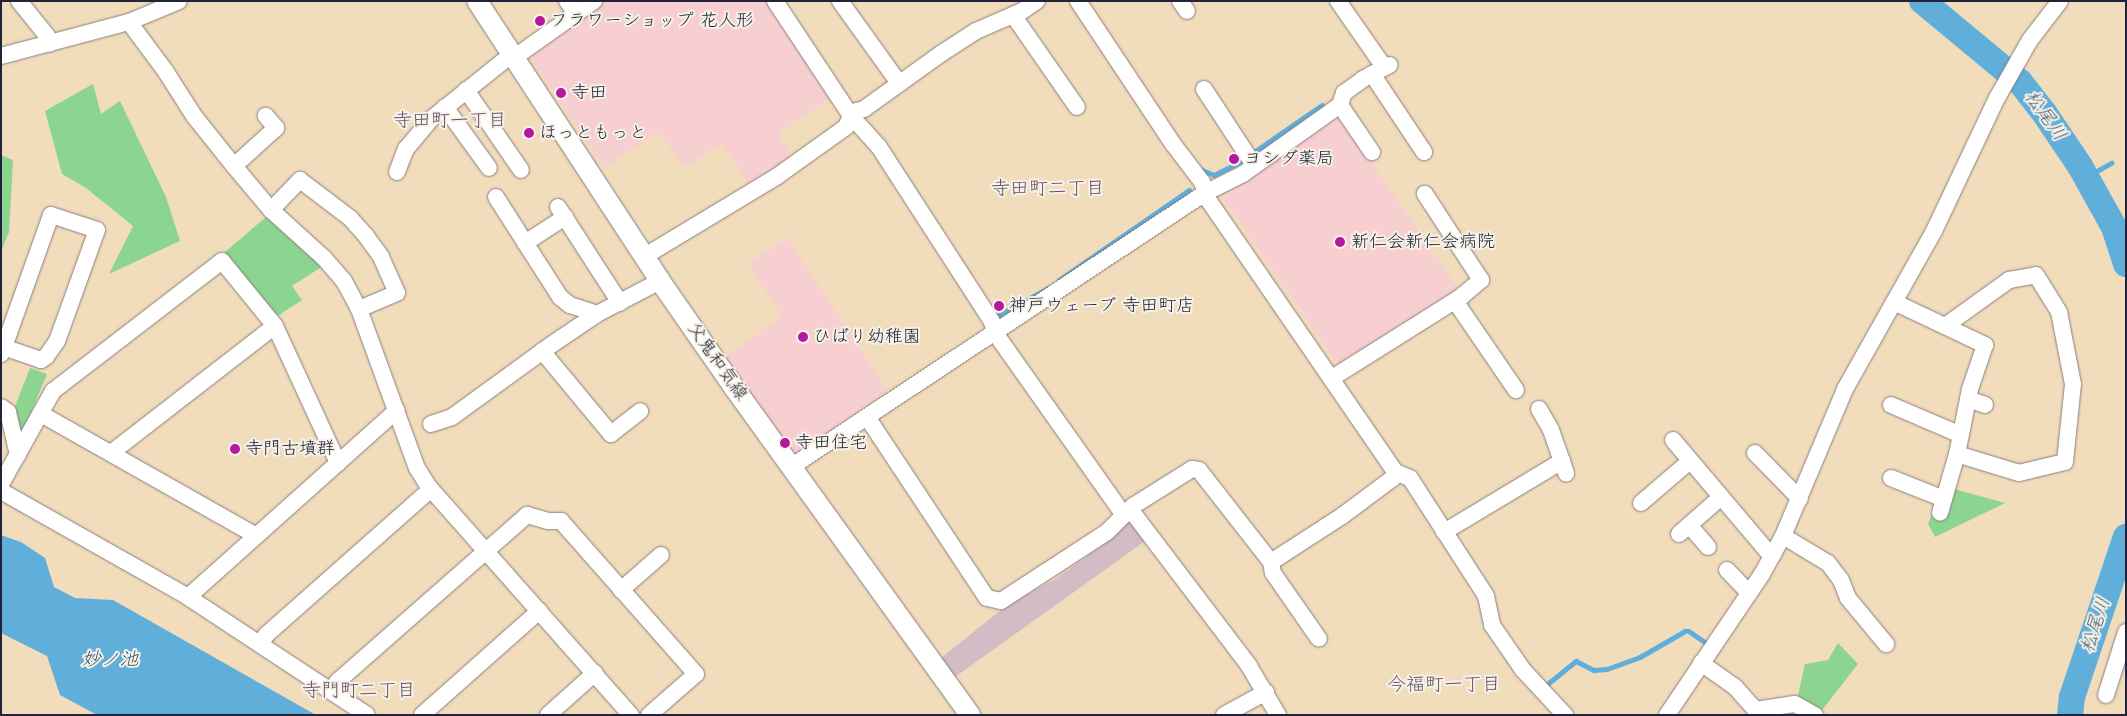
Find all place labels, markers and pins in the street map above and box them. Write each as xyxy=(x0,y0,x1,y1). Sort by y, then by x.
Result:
place label: フラワーショップ 花人形 xyxy=(550,10,754,32)
marker: フラワーショップ 花人形 xyxy=(534,15,546,27)
place label: 寺田 xyxy=(571,82,607,104)
marker: 寺田 xyxy=(555,87,567,99)
place label: ほっともっと xyxy=(539,122,647,144)
marker: ほっともっと xyxy=(523,127,535,139)
place label: ヨシダ薬局 xyxy=(1244,148,1334,170)
marker: ヨシダ薬局 xyxy=(1228,153,1240,165)
place label: 新仁会新仁会病院 xyxy=(1351,231,1495,253)
marker: 新仁会新仁会病院 xyxy=(1333,235,1347,249)
place label: 神戸ウェーブ 寺田町店 xyxy=(1009,295,1195,317)
marker: 神戸ウェーブ 寺田町店 xyxy=(993,300,1005,312)
place label: ひばり幼稚園 xyxy=(813,326,921,348)
marker: ひばり幼稚園 xyxy=(797,331,809,343)
place label: 寺田住宅 xyxy=(795,432,867,454)
marker: 寺田住宅 xyxy=(779,437,791,449)
place label: 寺門古墳群 xyxy=(245,438,335,460)
marker: 寺門古墳群 xyxy=(229,443,241,455)

